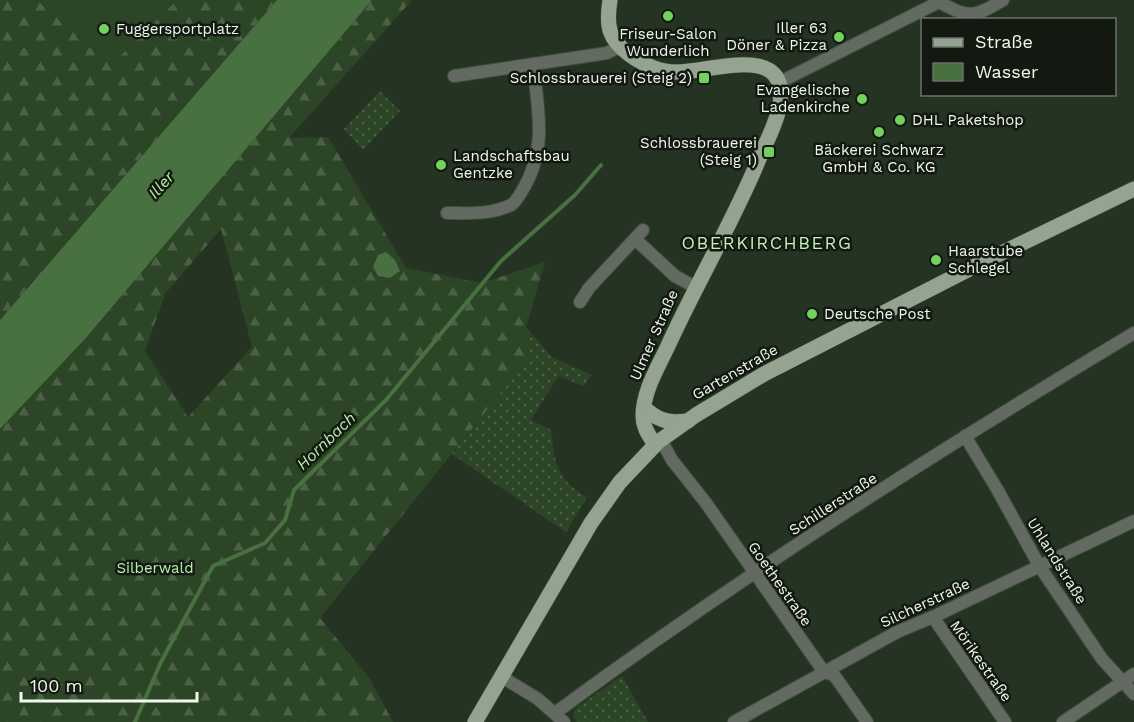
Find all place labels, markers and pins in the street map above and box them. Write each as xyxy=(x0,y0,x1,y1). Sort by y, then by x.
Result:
marker: Friseur-Salon Wunderlich xyxy=(661,9,675,23)
place label: Iller 63 Döner & Pizza xyxy=(726,19,828,54)
place label: Fuggersportplatz xyxy=(116,20,239,38)
marker: Fuggersportplatz xyxy=(97,22,111,36)
place label: Friseur-Salon Wunderlich xyxy=(619,25,717,60)
marker: Iller 63 Döner & Pizza xyxy=(832,30,846,44)
place label: Schlossbrauerei (Steig 2) xyxy=(510,69,692,87)
marker: Schlossbrauerei (Steig 2) xyxy=(697,71,711,85)
place label: Evangelische Ladenkirche xyxy=(756,81,850,116)
marker: Evangelische Ladenkirche xyxy=(855,92,869,106)
place label: DHL Paketshop xyxy=(912,111,1024,129)
marker: DHL Paketshop xyxy=(893,113,907,127)
marker: Bäckerei Schwarz GmbH & Co. KG xyxy=(872,125,886,139)
place label: Schlossbrauerei (Steig 1) xyxy=(640,134,757,169)
place label: Bäckerei Schwarz GmbH & Co. KG xyxy=(814,141,944,176)
marker: Schlossbrauerei (Steig 1) xyxy=(762,145,776,159)
place label: Landschaftsbau Gentzke xyxy=(453,147,570,182)
marker: Landschaftsbau Gentzke xyxy=(434,158,448,172)
place label: Haarstube Schlegel xyxy=(948,242,1023,277)
marker: Haarstube Schlegel xyxy=(929,253,943,267)
place label: Deutsche Post xyxy=(824,305,931,323)
marker: Deutsche Post xyxy=(805,307,819,321)

